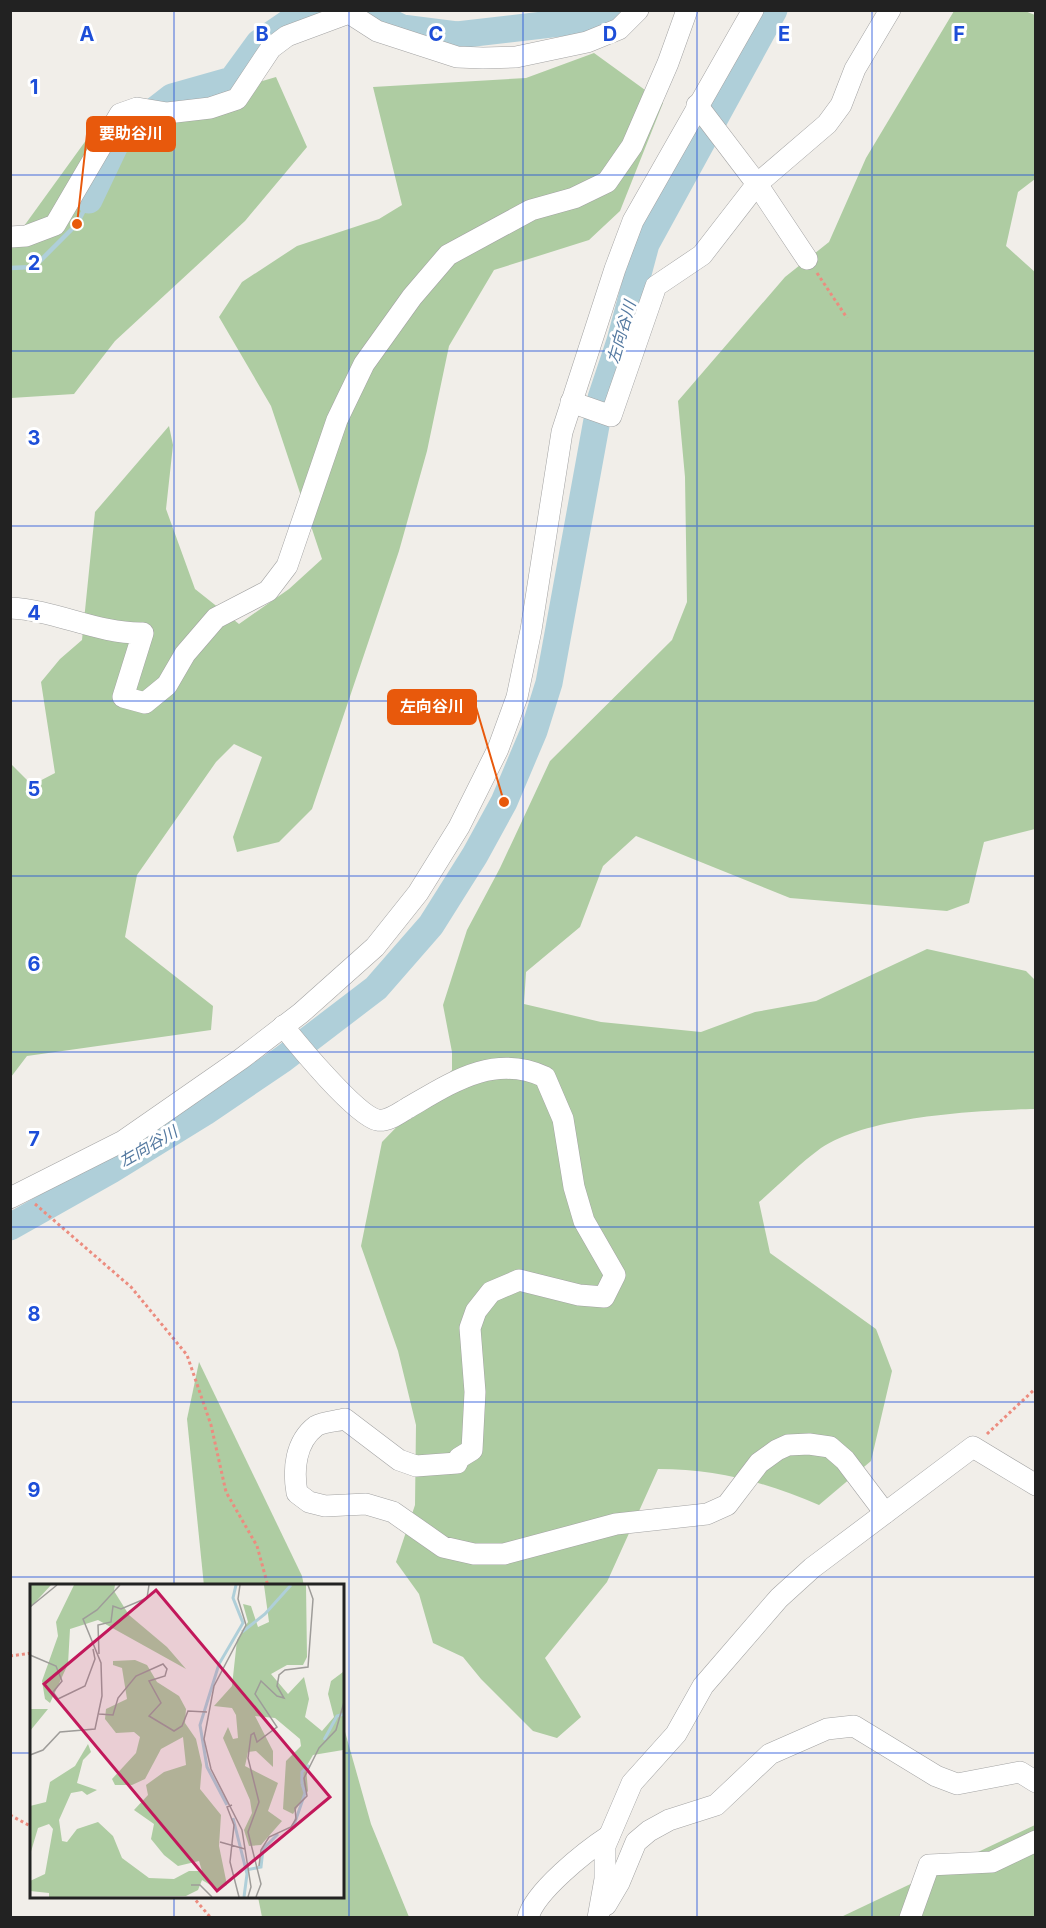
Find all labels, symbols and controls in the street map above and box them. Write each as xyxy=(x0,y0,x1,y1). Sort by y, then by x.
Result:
text: A xyxy=(80,22,95,46)
text: B xyxy=(255,22,269,46)
text: C xyxy=(429,22,443,46)
text: D xyxy=(603,22,617,46)
text: E xyxy=(778,22,790,46)
text: F xyxy=(953,22,965,46)
text: 1 xyxy=(30,75,38,99)
callout: 要助谷川 xyxy=(87,117,175,151)
text: 要助谷川 xyxy=(99,123,163,143)
text: 2 xyxy=(28,251,40,275)
water label: 左向谷川 xyxy=(603,297,640,366)
text: 3 xyxy=(28,426,40,450)
text: 4 xyxy=(27,601,41,625)
callout: 左向谷川 xyxy=(388,690,476,724)
text: 左向谷川 xyxy=(400,696,464,716)
text: 5 xyxy=(28,777,40,801)
text: 6 xyxy=(28,952,41,976)
water label: 左向谷川 xyxy=(115,1120,182,1171)
text: 7 xyxy=(28,1127,40,1151)
text: 8 xyxy=(27,1302,41,1326)
text: 9 xyxy=(28,1478,41,1502)
inset map xyxy=(30,1584,344,1898)

